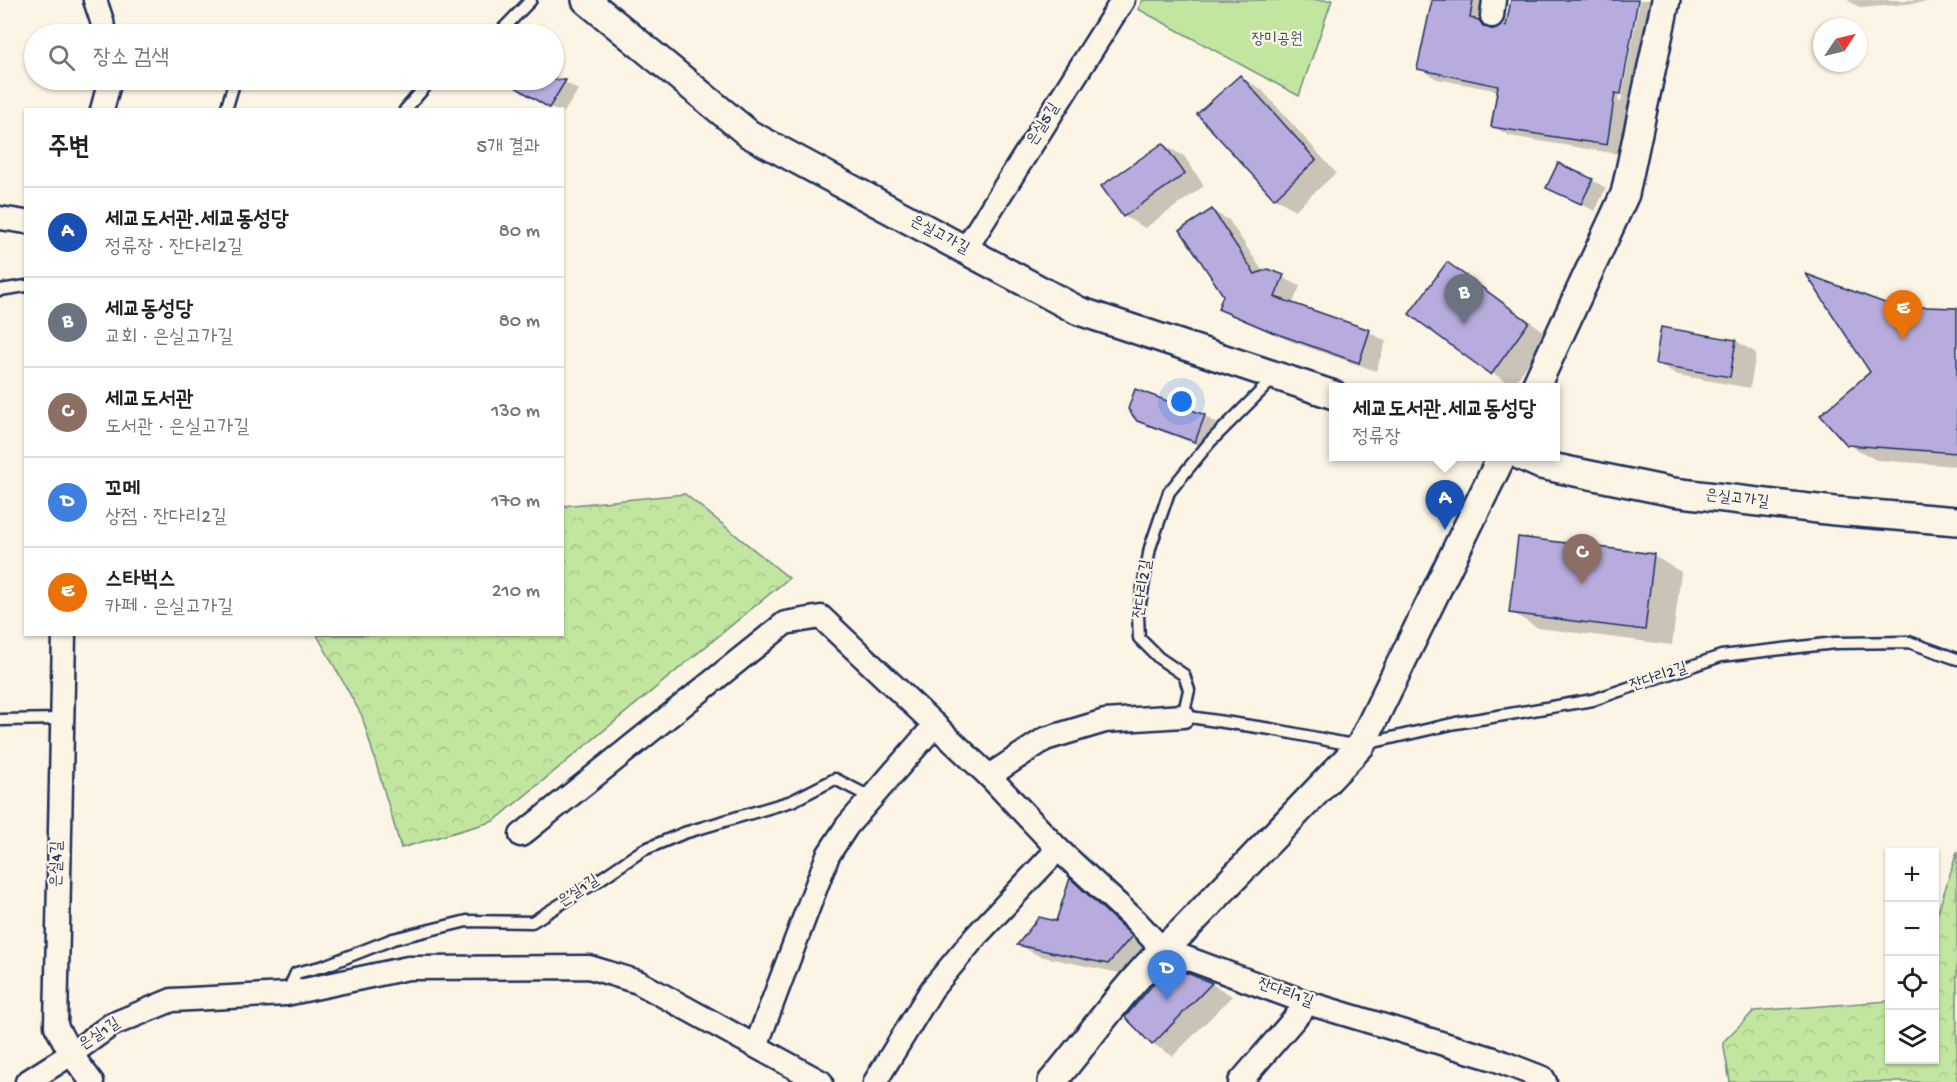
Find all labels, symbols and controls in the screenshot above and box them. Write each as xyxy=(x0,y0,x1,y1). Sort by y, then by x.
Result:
north arrow xyxy=(1813,18,1867,72)
search box xyxy=(24,24,564,90)
park label: 장미공원 xyxy=(1251,31,1303,50)
icon: search xyxy=(45,41,78,74)
text: 장소 검색 xyxy=(93,46,169,72)
street label: 은실5길 xyxy=(1023,100,1065,150)
text: 주변 xyxy=(48,134,90,165)
text: 5개 결과 xyxy=(476,137,540,160)
text: 세교도서관.세교동성당 xyxy=(105,208,289,234)
street label: 은실고가길 xyxy=(906,213,972,260)
text: A xyxy=(62,221,73,244)
text: 80 m xyxy=(499,221,540,244)
text: 정류장 · 잔다리2길 xyxy=(105,237,243,260)
pin: B xyxy=(1444,274,1484,324)
pin: E xyxy=(1884,290,1922,340)
text: 세교동성당 xyxy=(105,298,194,324)
text: B xyxy=(62,311,73,334)
text: 80 m xyxy=(499,311,540,334)
text: 교회 · 은실고가길 xyxy=(105,327,233,350)
popup xyxy=(1329,383,1560,461)
your location xyxy=(1167,387,1196,416)
text: 세교도서관 xyxy=(105,388,194,414)
text: 세교도서관.세교동성당 xyxy=(1353,398,1536,424)
text: C xyxy=(62,401,73,424)
text: 130 m xyxy=(491,401,540,424)
text: 도서관 · 은실고가길 xyxy=(105,417,250,440)
text: 정류장 xyxy=(1353,427,1401,450)
text: 꼬메 xyxy=(105,478,140,504)
pin: A xyxy=(1426,480,1464,530)
street label: 은실고가길 xyxy=(1704,487,1770,513)
text: D xyxy=(61,491,74,514)
text: 170 m xyxy=(491,491,540,514)
text: 상점 · 잔다리2길 xyxy=(105,507,227,530)
pin: C xyxy=(1562,534,1602,584)
street label: 잔다리2길 xyxy=(1130,558,1158,620)
text: 스타벅스 xyxy=(105,568,176,594)
text: E xyxy=(61,581,74,604)
text: 210 m xyxy=(492,581,540,604)
text: 카페 · 은실고가길 xyxy=(105,597,233,620)
street label: 잔다리2길 xyxy=(1628,659,1690,697)
street label: 은실4길 xyxy=(48,841,68,887)
map controls xyxy=(1885,848,1939,1064)
button: + xyxy=(1885,848,1939,902)
street label: 은실1길 xyxy=(555,872,603,912)
button: − xyxy=(1885,902,1939,956)
pin: D xyxy=(1148,950,1186,1000)
button: locate xyxy=(1885,956,1939,1010)
street label: 잔다리1길 xyxy=(1255,975,1316,1013)
button: layers xyxy=(1885,1010,1939,1064)
street label: 은실1길 xyxy=(76,1015,124,1055)

